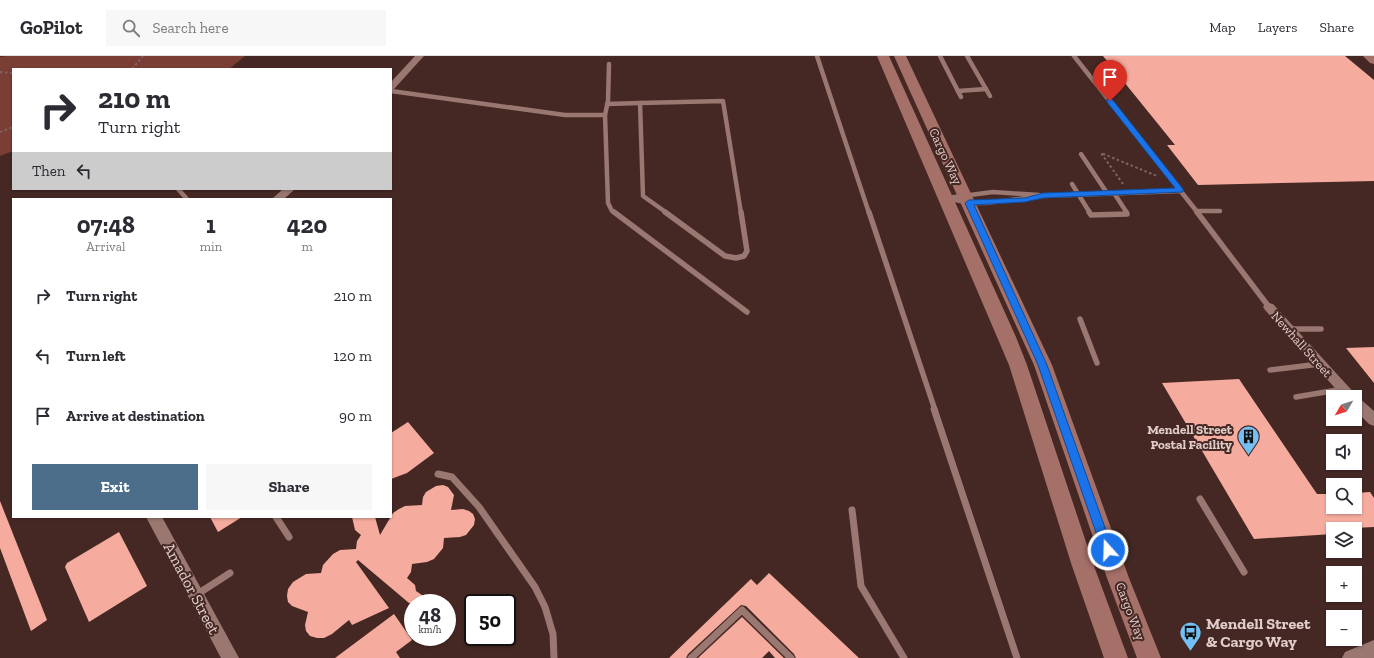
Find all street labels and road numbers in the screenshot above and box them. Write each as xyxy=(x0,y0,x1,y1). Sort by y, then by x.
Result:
street label: Cargo Way xyxy=(926,126,965,187)
street label: Newhall Street xyxy=(1268,309,1335,380)
street label: Amador Street xyxy=(159,539,224,637)
street label: Cargo Way xyxy=(1113,580,1149,643)

